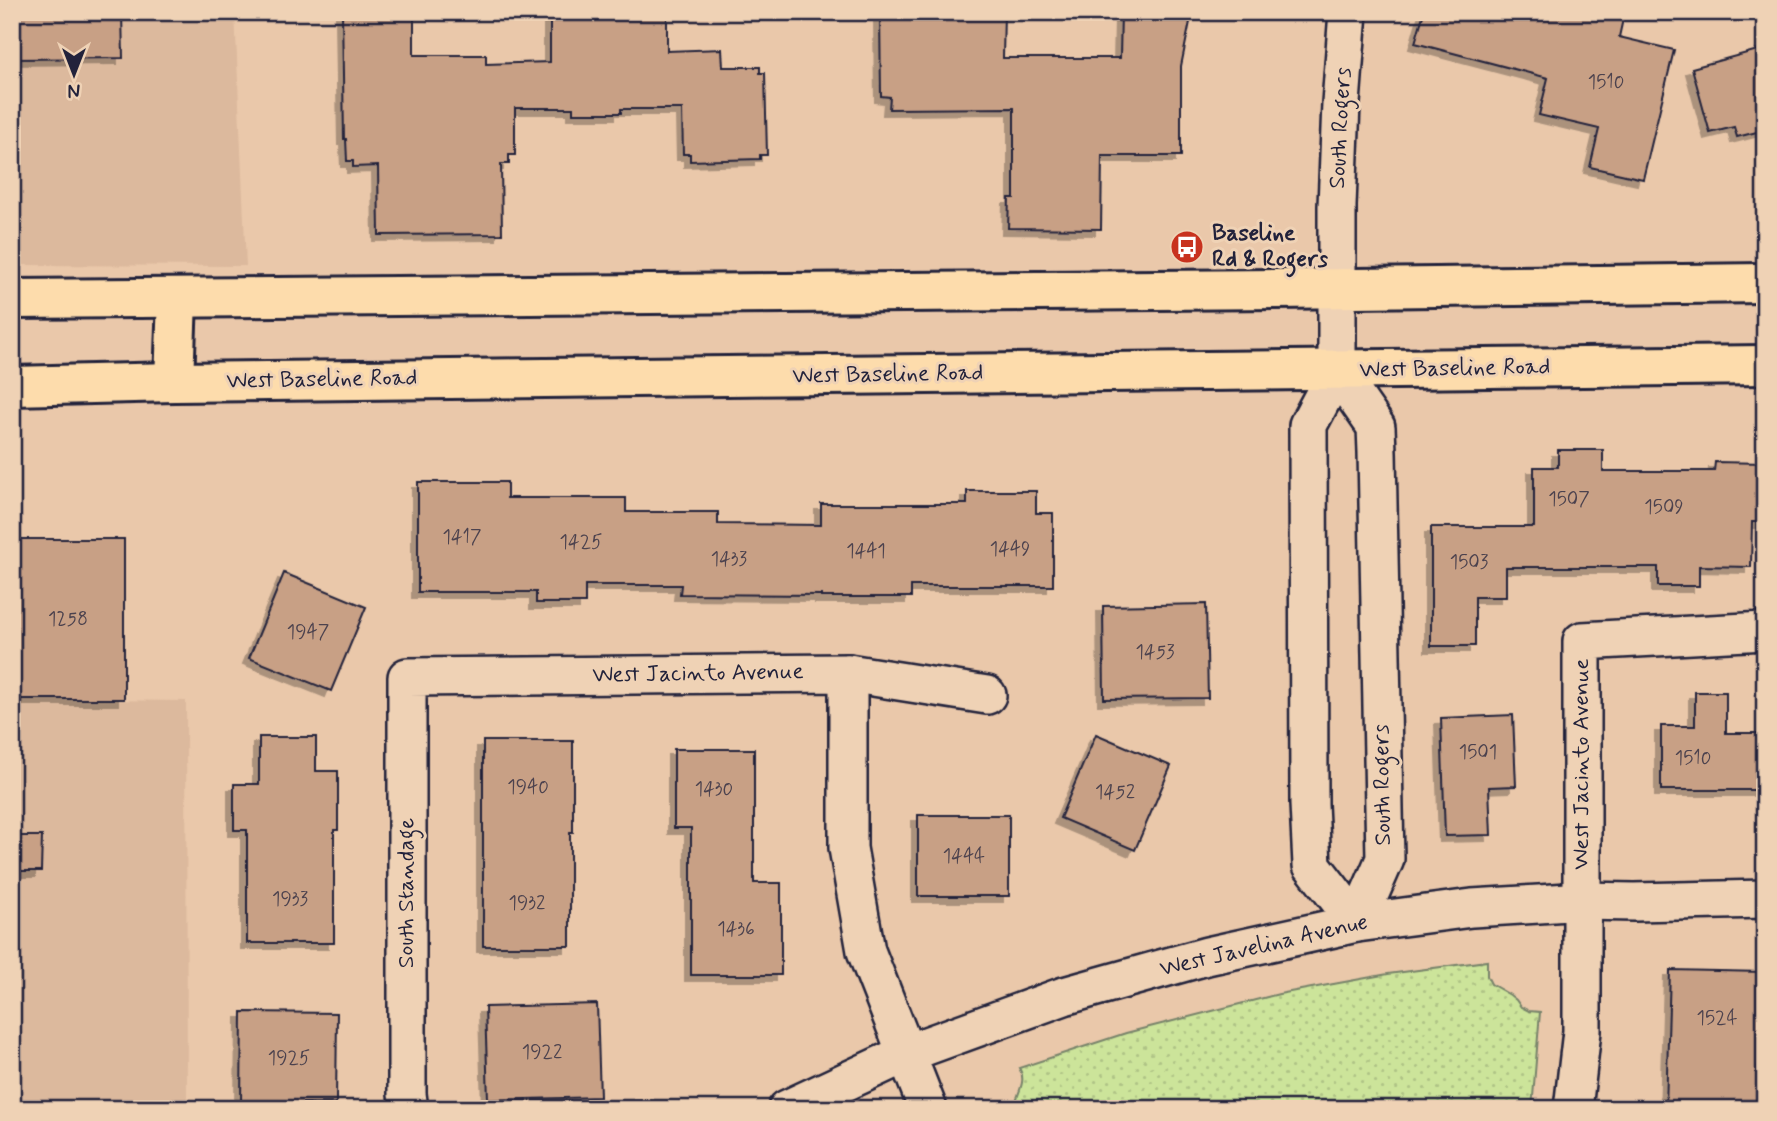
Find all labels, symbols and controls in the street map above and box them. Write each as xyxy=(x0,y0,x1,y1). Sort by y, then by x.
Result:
north arrow xyxy=(38,38,108,108)
street label: South Rogers xyxy=(1323,67,1361,190)
house number: 1510 xyxy=(1588,70,1624,95)
text: N xyxy=(68,77,80,102)
place label: Baseline Rd & Rogers xyxy=(1212,219,1329,278)
bus stop icon: Baseline Rd & Rogers xyxy=(1168,228,1206,266)
street label: West Baseline Road xyxy=(1359,352,1551,386)
street label: West Baseline Road xyxy=(792,358,984,392)
street label: West Baseline Road xyxy=(226,363,418,397)
house number: 1507 xyxy=(1548,487,1590,512)
house number: 1509 xyxy=(1644,495,1684,520)
house number: 1417 xyxy=(443,525,481,550)
house number: 1425 xyxy=(560,530,602,555)
house number: 1449 xyxy=(990,537,1030,562)
house number: 1441 xyxy=(846,539,886,564)
house number: 1433 xyxy=(711,547,748,572)
house number: 1503 xyxy=(1450,550,1489,575)
house number: 1258 xyxy=(48,607,88,632)
house number: 1947 xyxy=(287,620,329,645)
house number: 1453 xyxy=(1135,640,1175,665)
street label: West Jacinto Avenue xyxy=(592,657,804,691)
street label: West Jacinto Avenue xyxy=(1567,658,1597,870)
street label: South Rogers xyxy=(1367,724,1401,846)
house number: 1501 xyxy=(1459,740,1497,765)
house number: 1510 xyxy=(1675,746,1711,771)
house number: 1940 xyxy=(507,775,549,800)
house number: 1430 xyxy=(695,777,733,802)
house number: 1452 xyxy=(1095,780,1135,805)
street label: South Standage xyxy=(392,818,424,968)
house number: 1444 xyxy=(943,844,985,869)
house number: 1933 xyxy=(272,887,308,912)
house number: 1932 xyxy=(509,891,545,916)
street label: West Javelina Avenue xyxy=(1157,907,1371,985)
house number: 1436 xyxy=(717,917,755,942)
house number: 1524 xyxy=(1696,1006,1738,1031)
house number: 1922 xyxy=(522,1040,562,1065)
house number: 1925 xyxy=(268,1046,310,1071)

